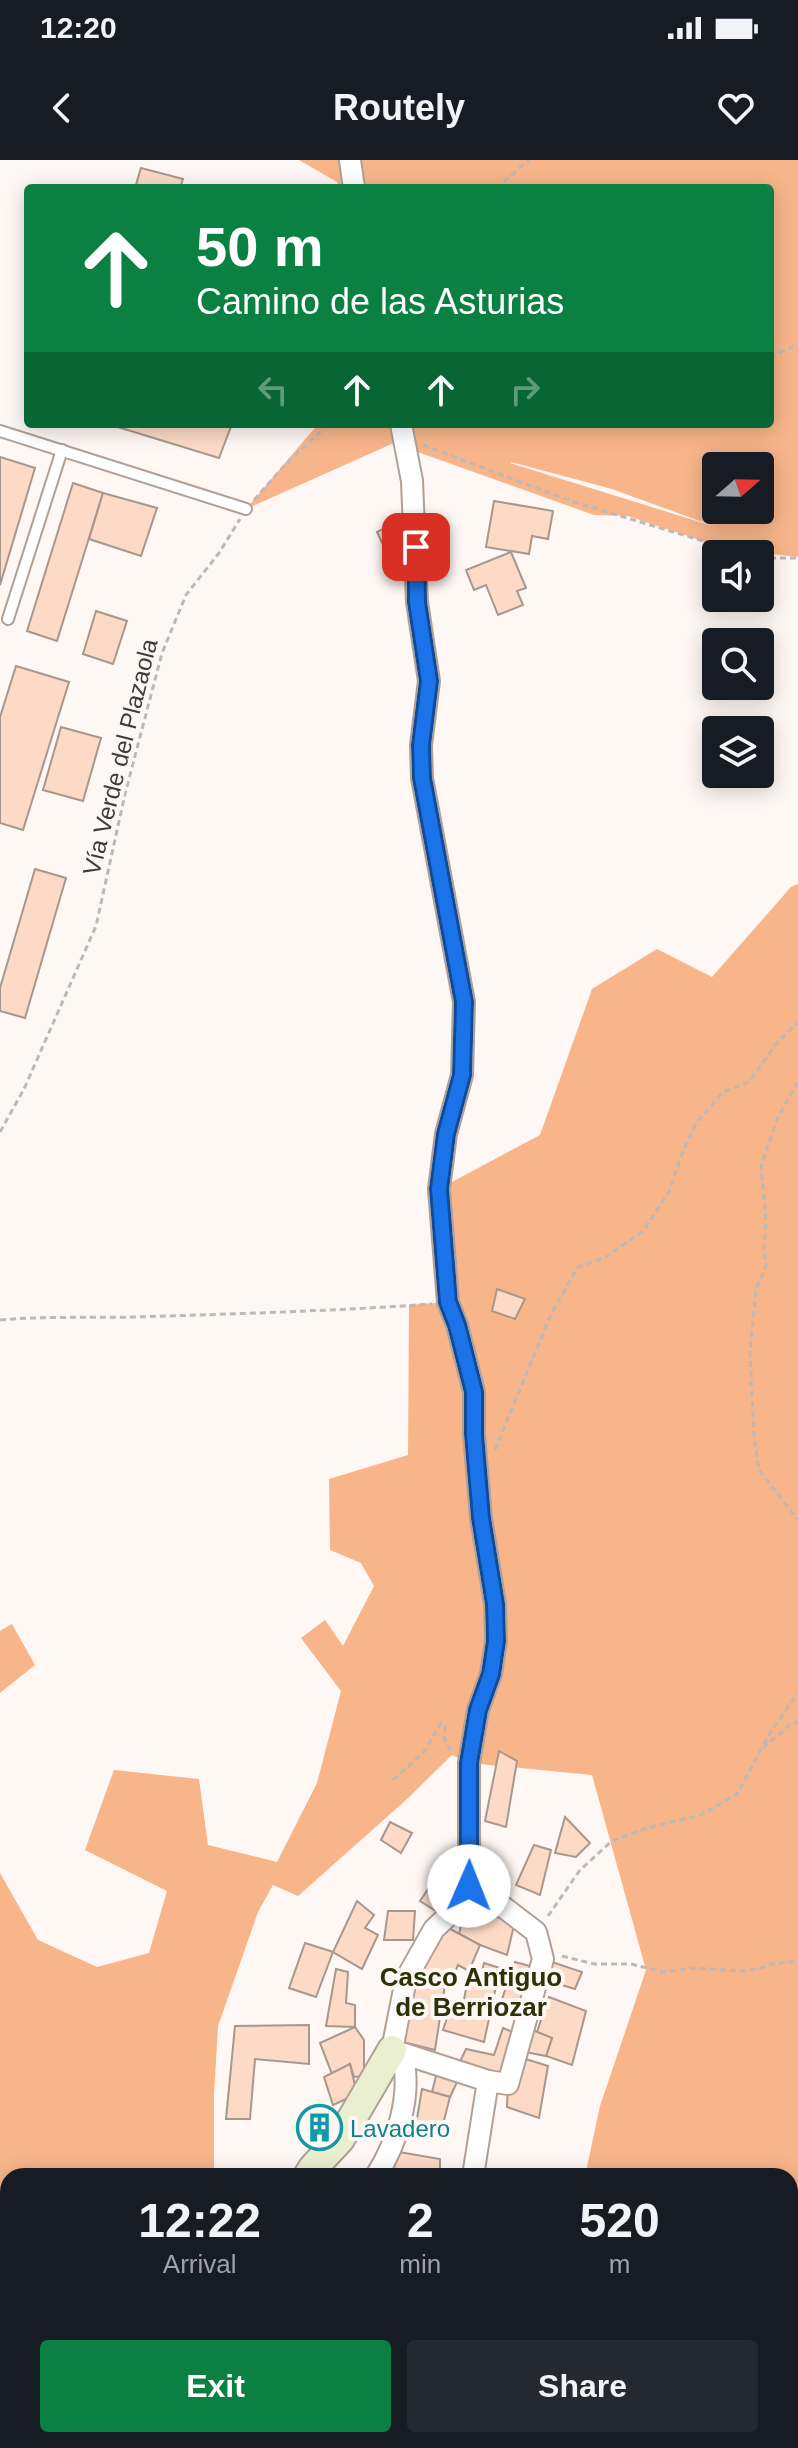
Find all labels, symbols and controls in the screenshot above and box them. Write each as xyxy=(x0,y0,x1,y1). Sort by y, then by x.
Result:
text: 12:20 xyxy=(40,11,117,44)
icon: back xyxy=(40,86,84,130)
icon: heart xyxy=(714,86,758,130)
text: Routely xyxy=(333,87,465,128)
text: 50 m xyxy=(196,215,324,278)
icon: ahead xyxy=(64,216,168,320)
text: Camino de las Asturias xyxy=(196,281,564,322)
icon: left xyxy=(251,368,295,412)
icon: ahead xyxy=(335,368,379,412)
icon: ahead xyxy=(419,368,463,412)
icon: right xyxy=(503,368,547,412)
north arrow xyxy=(702,452,774,524)
map controls xyxy=(702,452,774,788)
pin xyxy=(382,513,450,581)
icon: arrive xyxy=(394,525,438,569)
button: sound xyxy=(702,540,774,612)
button: search xyxy=(702,628,774,700)
street label: Vía Verde del Plazaola xyxy=(78,635,163,878)
button: layers xyxy=(702,716,774,788)
position arrow xyxy=(427,1844,511,1928)
district label: Casco Antiguo de Berriozar xyxy=(380,1962,562,2022)
building icon: Lavadero xyxy=(295,2104,343,2152)
place label: Lavadero xyxy=(350,2115,450,2142)
text: 12:22 xyxy=(138,2194,261,2247)
text: 2 xyxy=(407,2194,434,2247)
text: 520 xyxy=(580,2194,660,2247)
text: Arrival xyxy=(163,2249,237,2279)
text: min xyxy=(399,2249,441,2279)
text: m xyxy=(609,2249,630,2279)
button: Exit xyxy=(40,2340,391,2432)
button: Share xyxy=(407,2340,758,2432)

